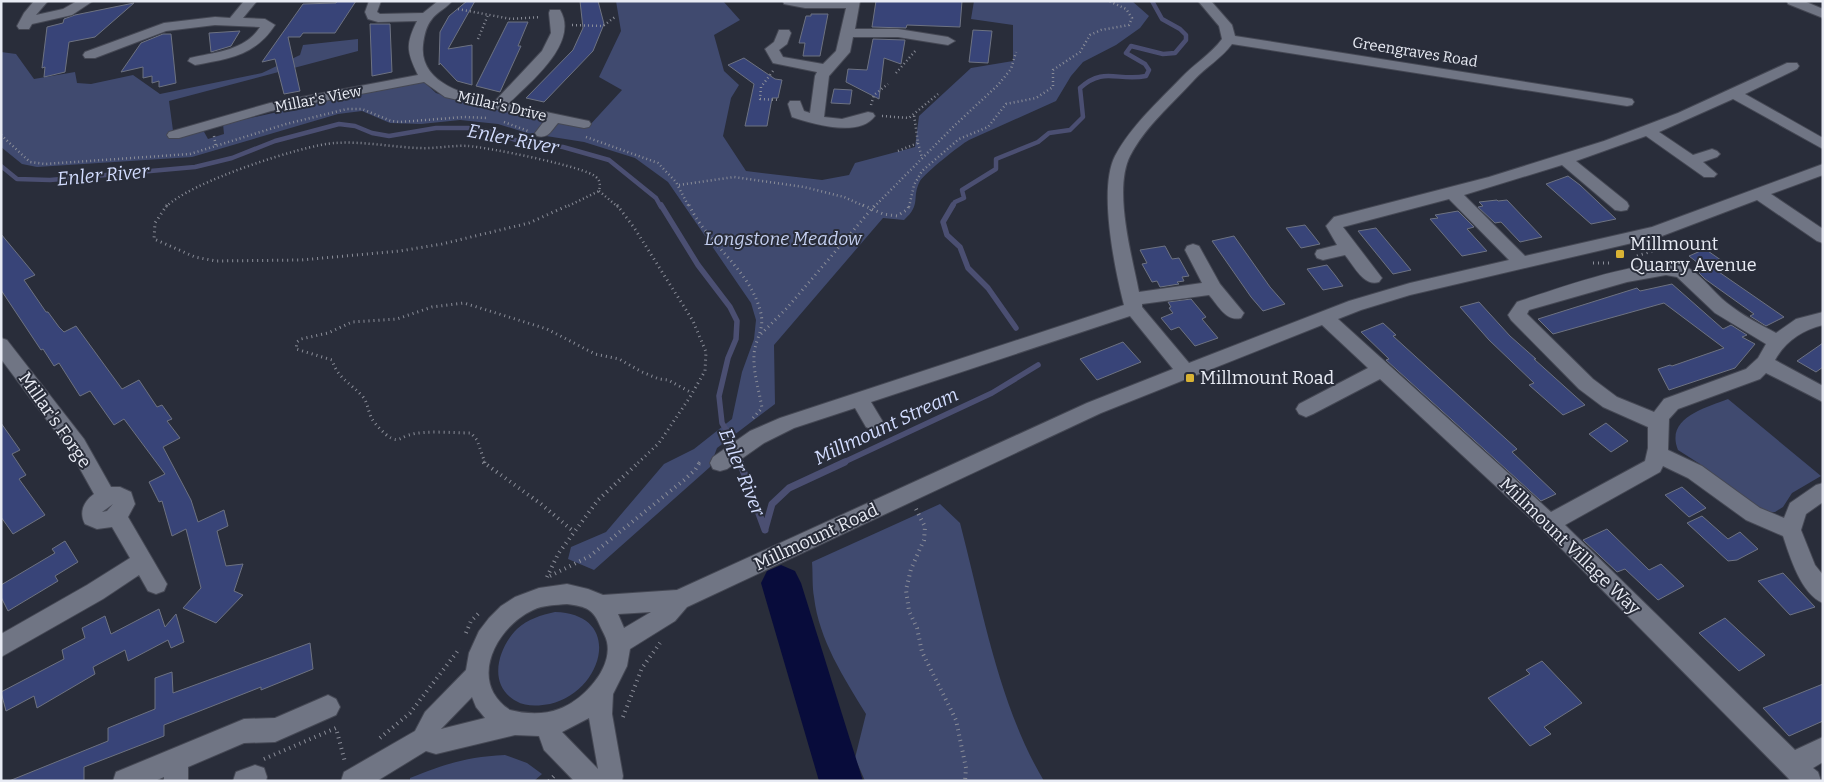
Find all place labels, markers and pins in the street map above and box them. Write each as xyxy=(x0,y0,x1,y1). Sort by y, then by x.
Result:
place label: Millmount Quarry Avenue xyxy=(1630,233,1757,276)
marker: Millmount Quarry Avenue xyxy=(1614,248,1626,260)
place label: Millmount Road xyxy=(1200,367,1335,389)
marker: Millmount Road xyxy=(1184,372,1196,384)

